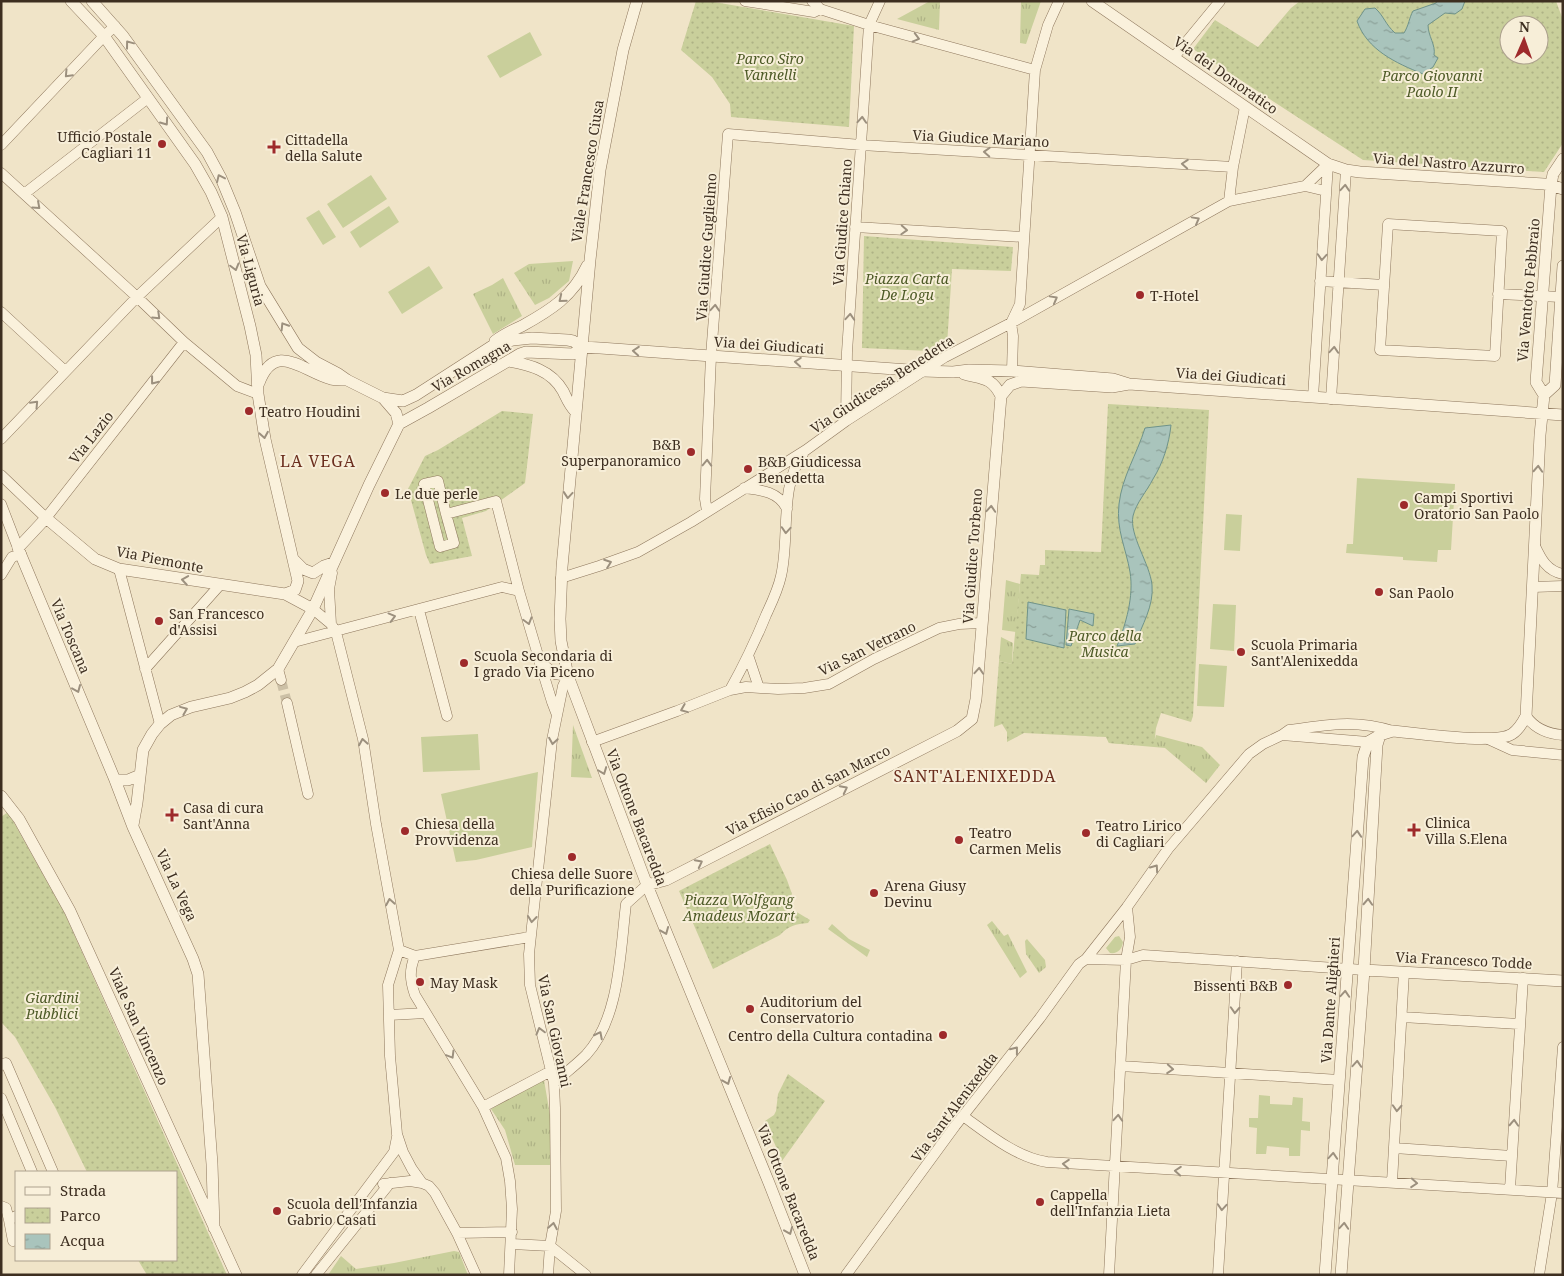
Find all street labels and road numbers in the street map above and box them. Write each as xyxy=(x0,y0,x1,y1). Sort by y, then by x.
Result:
street label: Via dei Donoratico xyxy=(1170,32,1282,118)
street label: Viale Francesco Ciusa xyxy=(566,98,608,244)
street label: Via Giudice Mariano xyxy=(912,125,1050,151)
street label: Via del Nastro Azzurro xyxy=(1373,148,1525,178)
street label: Via Giudice Chiano xyxy=(828,158,856,286)
street label: Via Giudice Guglielmo xyxy=(691,172,721,322)
street label: Via Ventotto Febbraio xyxy=(1512,217,1544,363)
street label: Via Liguria xyxy=(232,232,270,308)
street label: Via Giudicessa Benedetta xyxy=(807,330,957,438)
street label: Via dei Giudicati xyxy=(713,332,825,358)
street label: Via Romagna xyxy=(428,336,514,396)
street label: Via dei Giudicati xyxy=(1175,363,1287,389)
street label: Via Lazio xyxy=(64,407,118,467)
street label: Via Giudice Torbeno xyxy=(958,488,986,624)
street label: Via Piemonte xyxy=(115,541,205,577)
street label: Via Toscana xyxy=(47,596,95,676)
street label: Via San Vetrano xyxy=(815,616,919,680)
street label: Via Efisio Cao di San Marco xyxy=(723,740,893,840)
street label: Via Ottone Bacaredda xyxy=(602,746,672,888)
street label: Via La Vega xyxy=(152,846,202,924)
street label: Via Dante Alighieri xyxy=(1316,936,1344,1064)
street label: Via Francesco Todde xyxy=(1395,947,1533,973)
street label: Viale San Vincenzo xyxy=(104,964,174,1088)
street label: Via San Giovanni xyxy=(534,973,576,1090)
street label: Via Sant'Alenixedda xyxy=(906,1048,1002,1166)
street label: Via Ottone Bacaredda xyxy=(753,1121,825,1263)

